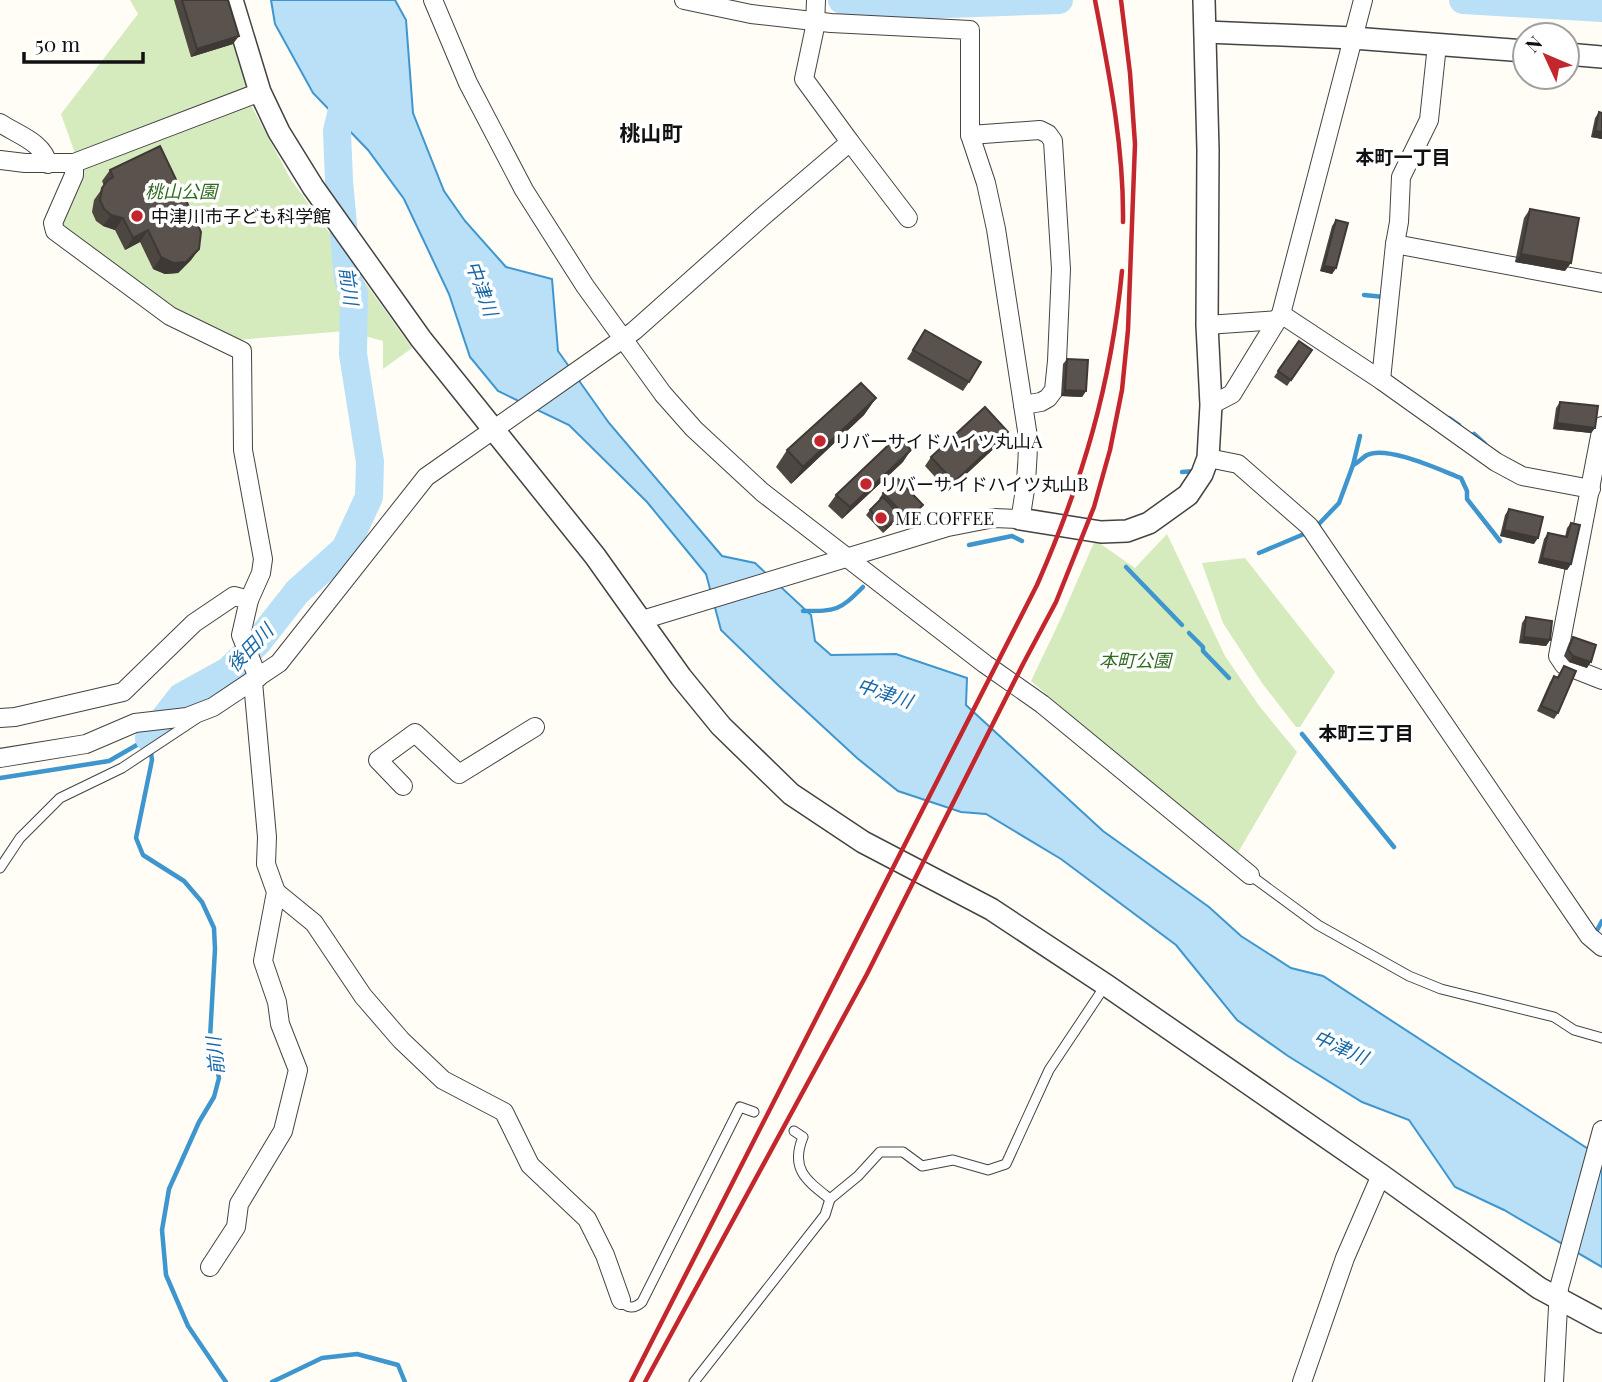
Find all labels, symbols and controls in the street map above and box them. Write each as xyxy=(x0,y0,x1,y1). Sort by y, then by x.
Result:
scale bar xyxy=(24,21,144,65)
north arrow xyxy=(1511,21,1581,91)
text: 50 m xyxy=(35,29,81,57)
text: N xyxy=(1519,29,1547,57)
district label: 桃山町 xyxy=(620,118,683,146)
district label: 本町一丁目 xyxy=(1355,143,1451,169)
park label: 桃山公園 xyxy=(145,179,220,203)
place label: 中津川市子ども科学館 xyxy=(151,204,331,228)
marker: 中津川市子ども科学館 xyxy=(129,208,145,224)
water label: 中津川 xyxy=(461,257,506,321)
water label: 前川 xyxy=(334,265,366,309)
place label: リバーサイドハイツ丸山A xyxy=(834,429,1043,453)
marker: リバーサイドハイツ丸山A xyxy=(812,433,828,449)
place label: リバーサイドハイツ丸山B xyxy=(880,472,1089,496)
marker: リバーサイドハイツ丸山B xyxy=(858,476,874,492)
place label: ME COFFEE xyxy=(895,506,994,530)
marker: ME COFFEE xyxy=(873,510,889,526)
water label: 後田川 xyxy=(220,616,280,677)
park label: 本町公園 xyxy=(1099,648,1174,672)
water label: 中津川 xyxy=(854,671,918,714)
district label: 本町三丁目 xyxy=(1318,719,1414,745)
water label: 中津川 xyxy=(1310,1023,1374,1070)
water label: 前川 xyxy=(199,1034,229,1076)

